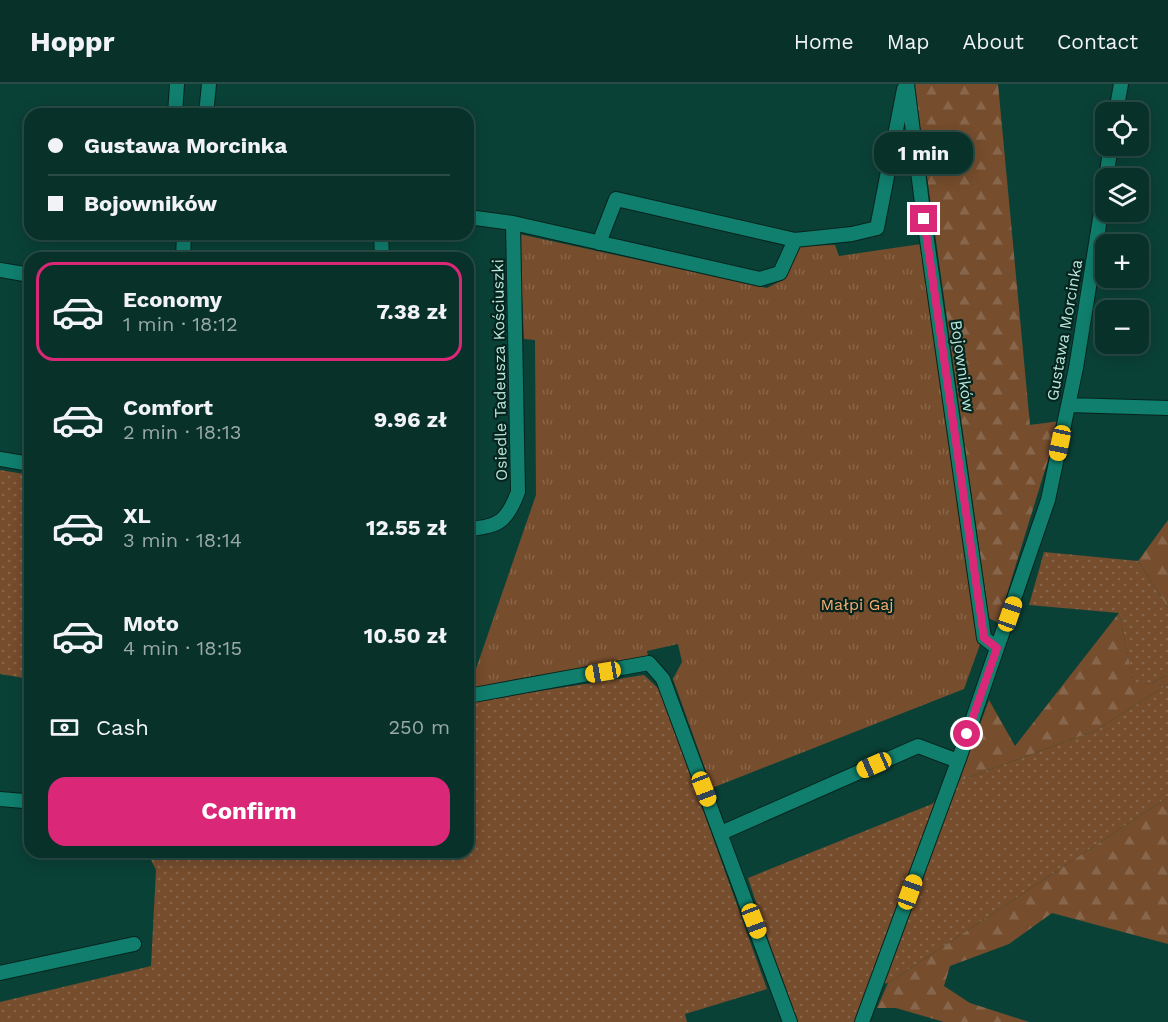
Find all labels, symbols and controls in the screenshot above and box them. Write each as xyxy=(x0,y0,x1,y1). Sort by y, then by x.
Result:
text: Hoppr xyxy=(30,25,115,58)
text: Home xyxy=(794,29,854,54)
text: Map xyxy=(887,29,930,54)
text: About xyxy=(963,29,1024,54)
text: Contact xyxy=(1057,29,1138,54)
map controls xyxy=(1095,102,1149,354)
button: locate xyxy=(1095,102,1149,156)
callout: 1 min xyxy=(874,132,974,174)
text: Gustawa Morcinka xyxy=(84,133,287,158)
text: 1 min xyxy=(898,141,949,165)
button: layers xyxy=(1095,168,1149,222)
text: Bojowników xyxy=(84,191,217,216)
route end xyxy=(910,205,937,232)
button: + xyxy=(1095,234,1149,288)
street label: Gustawa Morcinka xyxy=(1043,258,1086,402)
street label: Osiedle Tadeusza Kościuszki xyxy=(488,259,511,481)
icon: car xyxy=(51,285,105,339)
text: Economy xyxy=(123,287,222,312)
text: 7.38 zł xyxy=(377,299,447,324)
button: − xyxy=(1095,300,1149,354)
text: 1 min · 18:12 xyxy=(123,312,238,336)
street label: Bojowników xyxy=(947,319,978,413)
icon: car xyxy=(51,393,105,447)
text: Comfort xyxy=(123,395,213,420)
text: 9.96 zł xyxy=(374,407,447,432)
text: 2 min · 18:13 xyxy=(123,420,242,444)
car xyxy=(1047,424,1073,462)
icon: car xyxy=(51,501,105,555)
text: XL xyxy=(123,503,151,528)
text: 12.55 zł xyxy=(366,515,447,540)
text: 3 min · 18:14 xyxy=(123,528,242,552)
car xyxy=(996,594,1024,634)
park label: Małpi Gaj xyxy=(820,595,894,614)
icon: car xyxy=(51,609,105,663)
text: Moto xyxy=(123,611,179,636)
text: 10.50 zł xyxy=(364,623,447,648)
text: 4 min · 18:15 xyxy=(123,636,242,660)
car xyxy=(584,660,622,684)
icon: cash xyxy=(48,711,81,744)
text: Cash xyxy=(96,715,149,740)
text: 250 m xyxy=(388,715,450,739)
route start xyxy=(953,720,980,747)
car xyxy=(854,749,894,781)
car xyxy=(689,769,719,809)
button: Confirm xyxy=(48,777,450,846)
car xyxy=(895,872,925,912)
car xyxy=(739,901,769,941)

